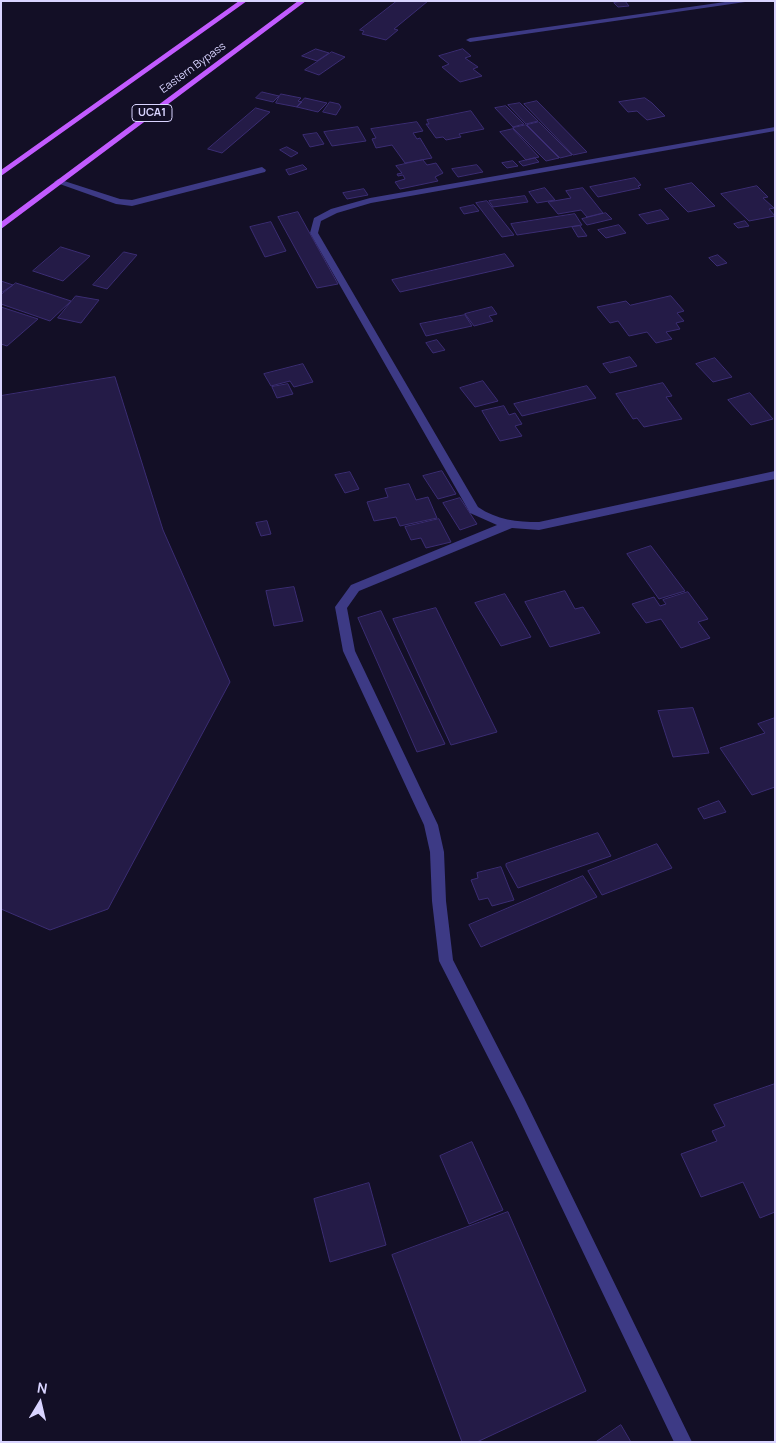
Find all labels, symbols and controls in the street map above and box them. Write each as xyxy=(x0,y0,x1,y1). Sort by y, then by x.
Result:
street label: Eastern Bypass xyxy=(157,40,229,96)
road number: UCA1 xyxy=(132,105,172,122)
north arrow xyxy=(15,1378,65,1428)
text: N xyxy=(36,1378,49,1398)

